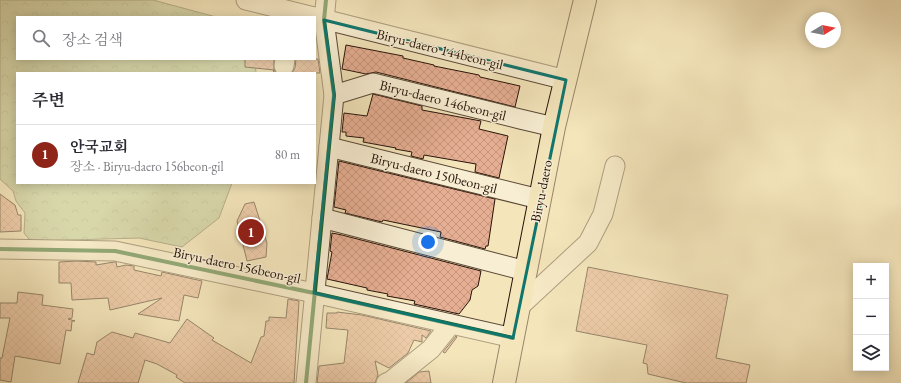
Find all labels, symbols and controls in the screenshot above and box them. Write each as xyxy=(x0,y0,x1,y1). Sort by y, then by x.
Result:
north arrow xyxy=(805,12,841,48)
search box xyxy=(16,16,316,60)
street label: Biryu-daero 144beon-gil xyxy=(375,25,506,74)
icon: search xyxy=(30,27,52,49)
text: 장소 검색 xyxy=(62,30,123,49)
street label: Biryu-daero 146beon-gil xyxy=(378,76,509,125)
text: 주변 xyxy=(32,89,65,111)
text: 안국교회 xyxy=(70,137,128,156)
text: 1 xyxy=(42,146,48,163)
text: 80 m xyxy=(275,146,300,163)
street label: Biryu-daero 150beon-gil xyxy=(369,149,500,198)
text: 장소 · Biryu-daero 156beon-gil xyxy=(70,158,224,175)
street label: Biryu-daero xyxy=(526,158,556,224)
pin: 1 xyxy=(238,217,264,247)
your location xyxy=(418,232,438,252)
street label: Biryu-daero 156beon-gil xyxy=(172,243,303,287)
map controls xyxy=(853,263,889,371)
button: + xyxy=(853,263,889,299)
button: − xyxy=(853,299,889,335)
button: layers xyxy=(853,335,889,371)

